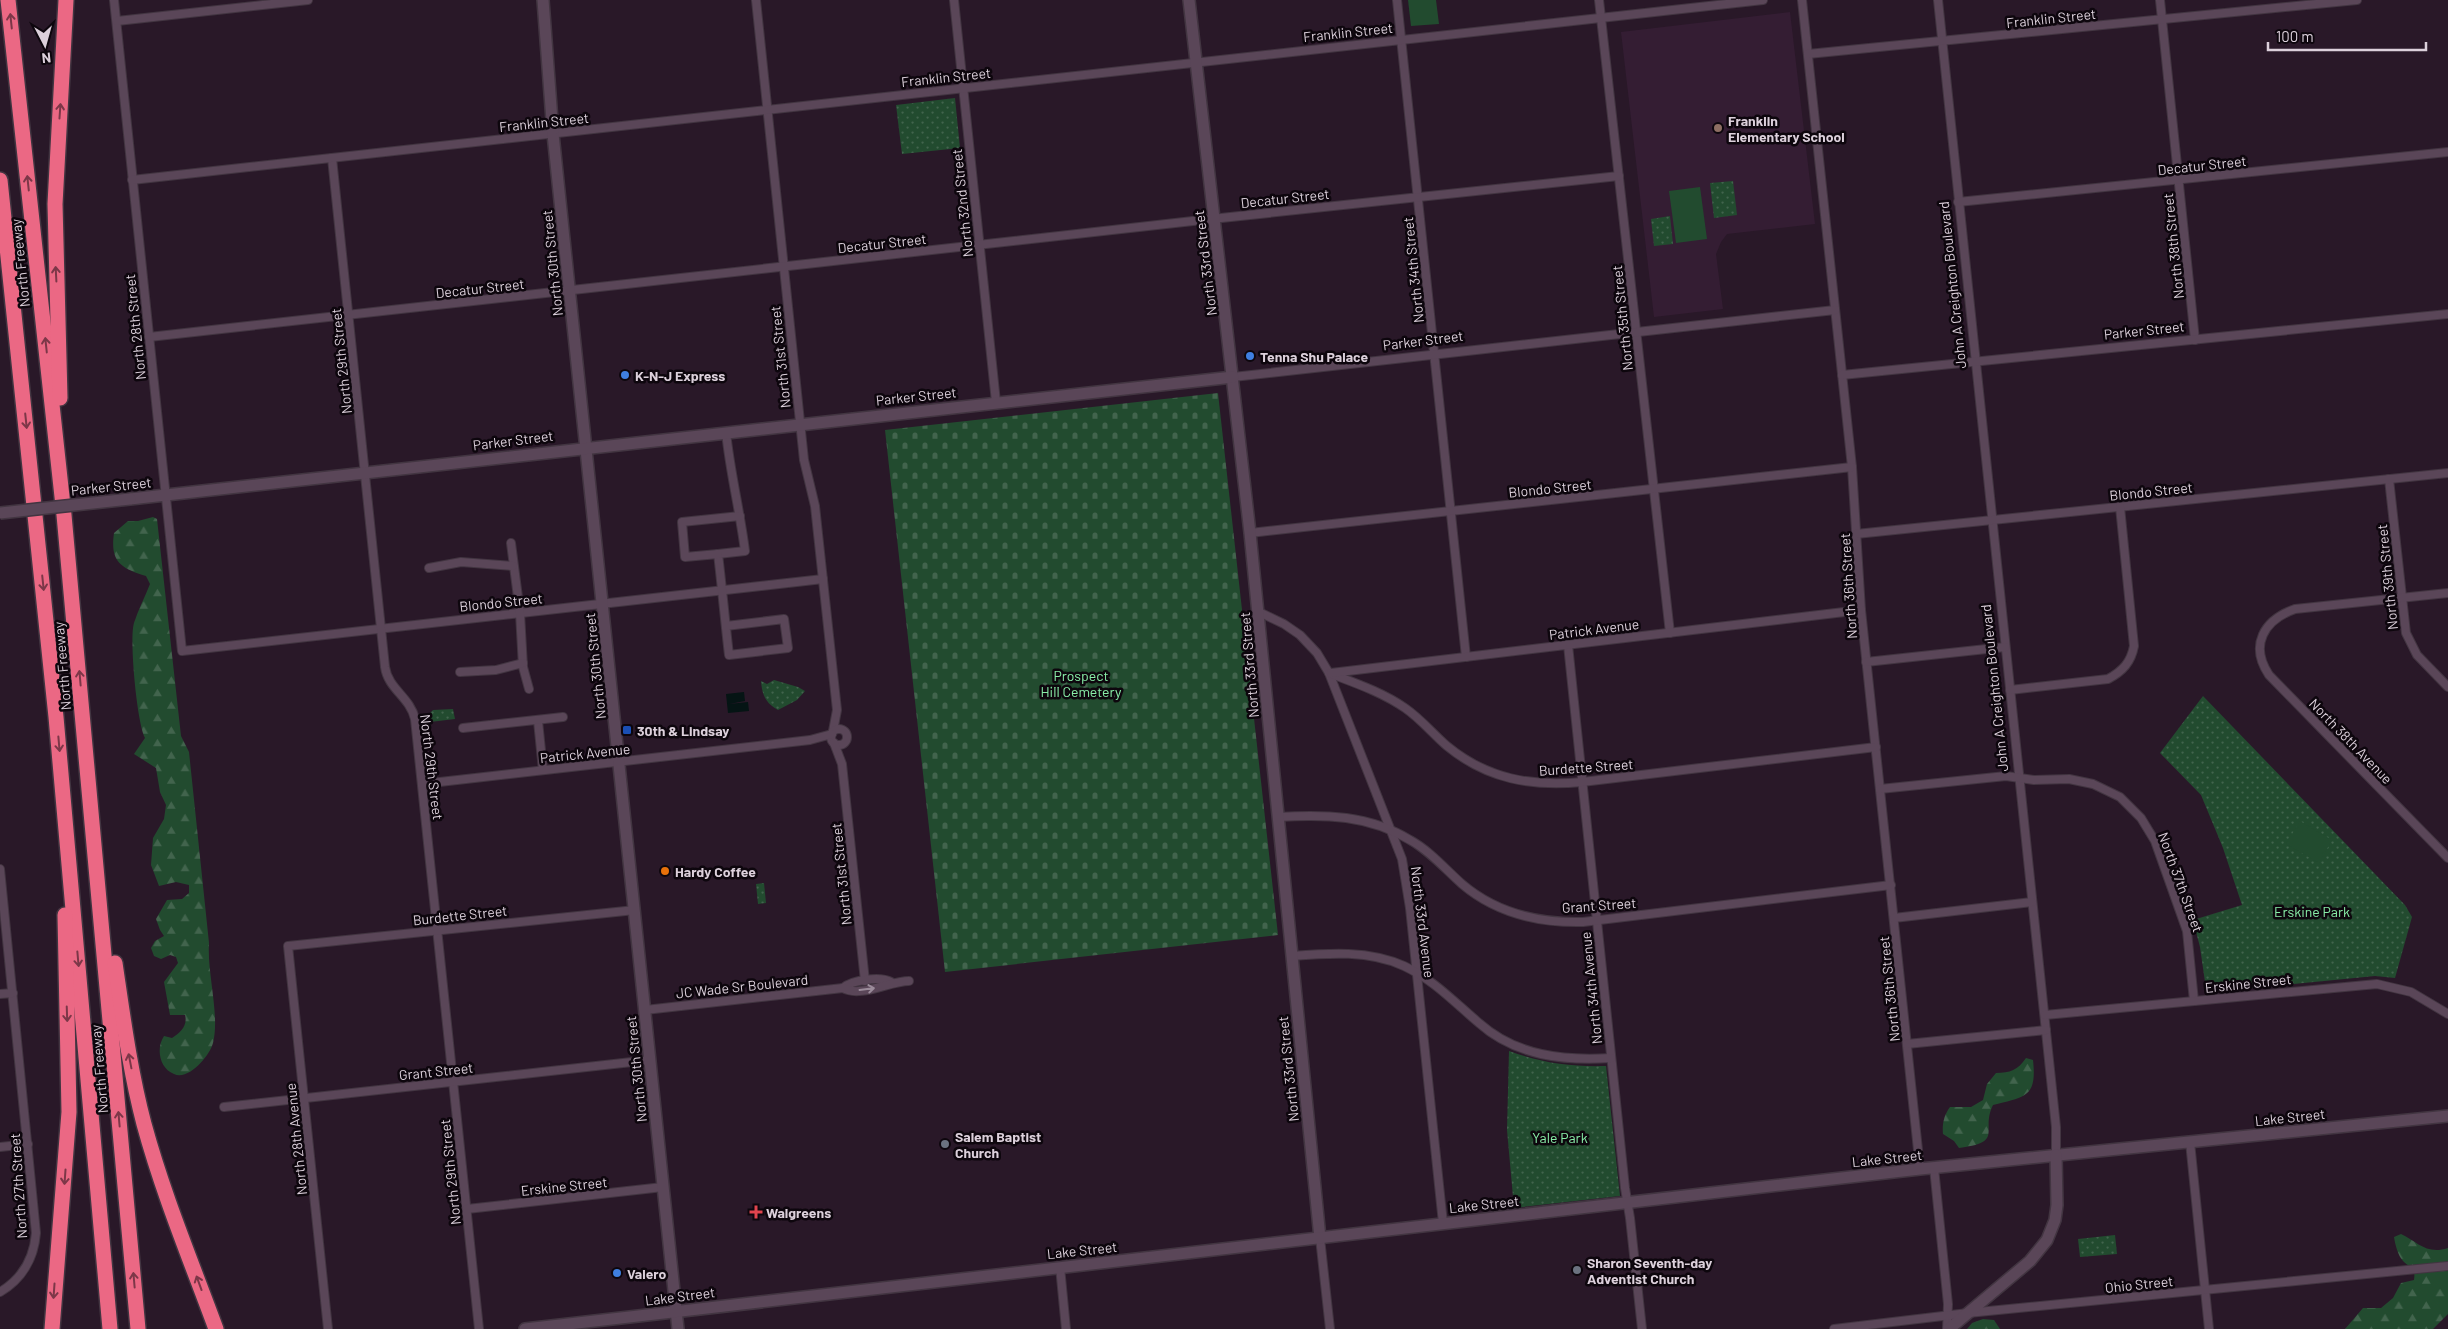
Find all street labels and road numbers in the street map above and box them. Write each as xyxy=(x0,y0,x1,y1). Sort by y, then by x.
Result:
street label: Franklin Street xyxy=(2005,5,2097,31)
street label: Franklin Street xyxy=(1302,19,1394,45)
street label: Franklin Street xyxy=(900,64,992,90)
street label: Franklin Street xyxy=(498,109,590,135)
street label: North 32nd Street xyxy=(948,148,976,258)
street label: Decatur Street xyxy=(2157,152,2247,178)
street label: Decatur Street xyxy=(1240,185,1330,211)
street label: North 38th Street xyxy=(2159,192,2187,300)
street label: John A Creighton Boulevard xyxy=(1935,201,1969,369)
street label: North 30th Street xyxy=(538,209,566,317)
street label: North 33rd Street xyxy=(1190,209,1220,317)
street label: North 34th Street xyxy=(1399,216,1427,324)
street label: North Freeway xyxy=(7,217,33,308)
street label: Decatur Street xyxy=(837,230,927,256)
street label: North 35th Street xyxy=(1608,264,1636,372)
street label: North 28th Street xyxy=(121,273,149,381)
street label: Decatur Street xyxy=(435,275,525,301)
street label: North 31st Street xyxy=(766,305,794,409)
street label: North 29th Street xyxy=(327,307,355,415)
street label: Parker Street xyxy=(2103,317,2185,343)
street label: Parker Street xyxy=(1382,327,1464,353)
street label: Parker Street xyxy=(875,383,957,409)
street label: Parker Street xyxy=(472,427,554,453)
street label: Parker Street xyxy=(70,473,152,499)
street label: Blondo Street xyxy=(1508,475,1592,501)
street label: Blondo Street xyxy=(2109,478,2193,504)
street label: North 39th Street xyxy=(2373,523,2401,631)
street label: North 36th Street xyxy=(1836,533,1860,639)
street label: Blondo Street xyxy=(459,589,543,615)
street label: John A Creighton Boulevard xyxy=(1977,604,2011,772)
street label: North 33rd Street xyxy=(1236,611,1262,719)
street label: North 30th Street xyxy=(581,612,609,720)
street label: Patrick Avenue xyxy=(1548,615,1640,643)
street label: North Freeway xyxy=(50,620,74,711)
street label: North 38th Avenue xyxy=(2306,695,2396,787)
street label: North 29th Street xyxy=(417,713,447,821)
street label: Patrick Avenue xyxy=(539,740,631,766)
street label: Burdette Street xyxy=(1538,755,1634,779)
street label: North 31st Street xyxy=(827,822,855,926)
street label: North 37th Street xyxy=(2155,830,2207,934)
street label: North 33rd Avenue xyxy=(1408,865,1438,979)
street label: Grant Street xyxy=(1561,894,1637,916)
street label: Burdette Street xyxy=(412,902,508,928)
street label: North 34th Avenue xyxy=(1577,931,1605,1045)
street label: North 36th Street xyxy=(1875,935,1903,1043)
street label: Erskine Street xyxy=(2204,970,2292,996)
street label: JC Wade Sr Boulevard xyxy=(675,971,809,1001)
street label: North 30th Street xyxy=(622,1015,650,1123)
street label: North 33rd Street xyxy=(1274,1015,1302,1123)
street label: North Freeway xyxy=(87,1023,111,1114)
street label: Grant Street xyxy=(398,1059,474,1083)
street label: North 28th Avenue xyxy=(282,1082,310,1196)
street label: Lake Street xyxy=(2254,1105,2326,1129)
street label: North 29th Street xyxy=(436,1118,464,1226)
street label: North 27th Street xyxy=(6,1133,30,1239)
street label: Lake Street xyxy=(1851,1146,1923,1170)
street label: Erskine Street xyxy=(520,1173,608,1199)
street label: Lake Street xyxy=(1448,1192,1520,1216)
street label: Lake Street xyxy=(1046,1238,1118,1262)
street label: Ohio Street xyxy=(2104,1272,2174,1296)
street label: Lake Street xyxy=(644,1283,716,1309)

